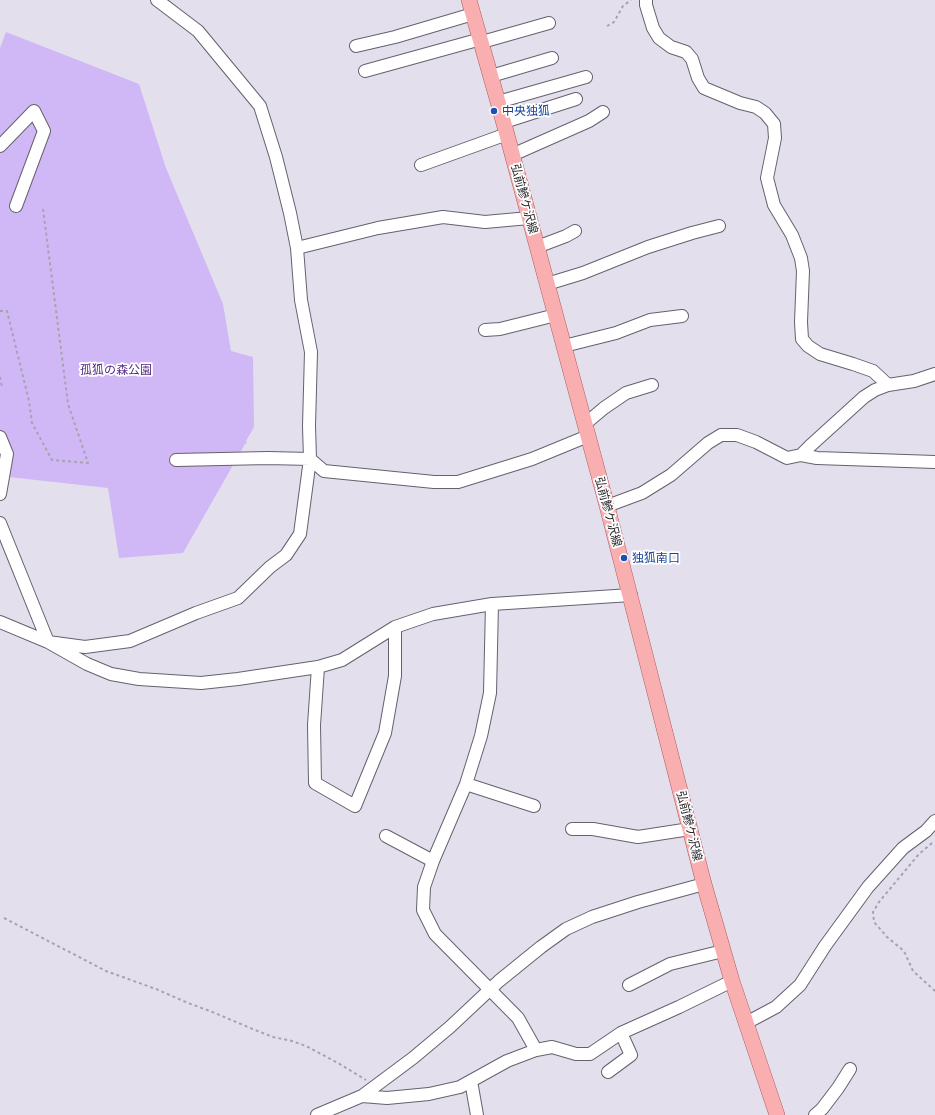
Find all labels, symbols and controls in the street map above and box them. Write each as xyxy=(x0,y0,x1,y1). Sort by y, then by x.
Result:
place label: 中央独狐 xyxy=(502,104,550,118)
marker: 中央独狐 xyxy=(489,106,499,116)
street label: 弘前鰺ケ沢線 xyxy=(508,162,540,236)
park label: 孤狐の森公園 xyxy=(80,363,152,377)
street label: 弘前鰺ケ沢線 xyxy=(592,475,624,549)
place label: 独狐南口 xyxy=(632,551,680,565)
marker: 独狐南口 xyxy=(619,553,629,563)
street label: 弘前鰺ケ沢線 xyxy=(673,789,705,863)

